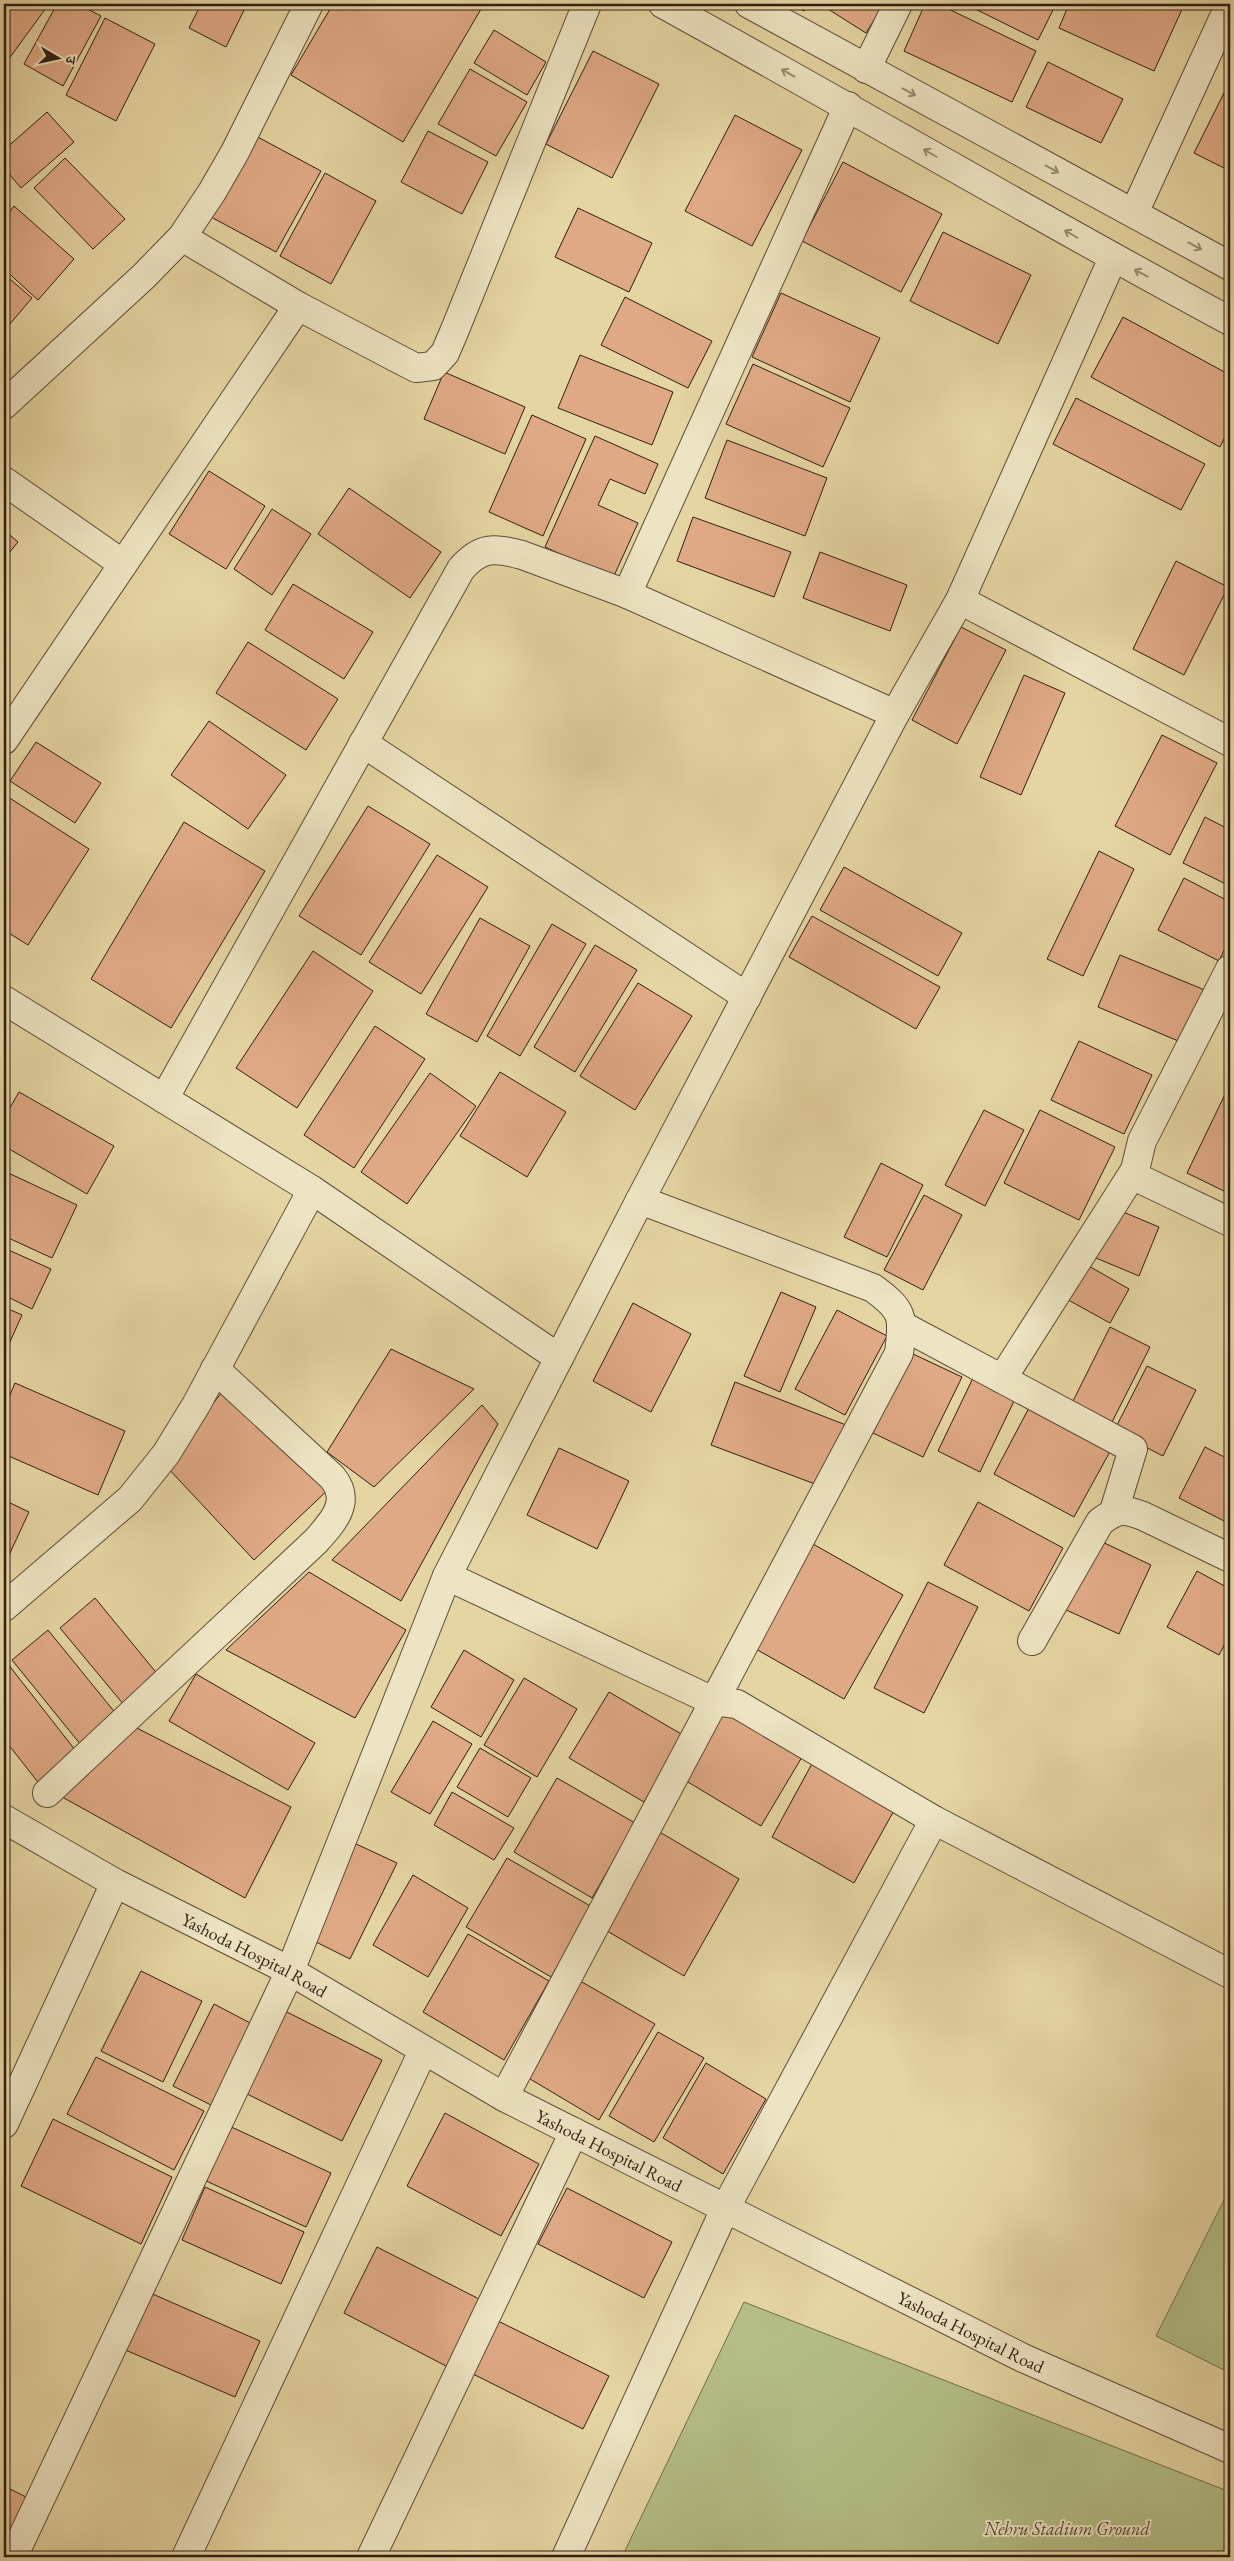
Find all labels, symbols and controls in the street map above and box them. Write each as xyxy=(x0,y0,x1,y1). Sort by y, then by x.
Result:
north arrow xyxy=(32,32,82,82)
text: उ xyxy=(61,54,80,66)
one-way arrow xyxy=(781,68,796,78)
one-way arrow xyxy=(902,87,917,97)
one-way arrow xyxy=(922,148,937,158)
one-way arrow xyxy=(1045,164,1060,174)
one-way arrow xyxy=(1064,228,1078,238)
one-way arrow xyxy=(1187,242,1202,252)
one-way arrow xyxy=(1134,268,1149,277)
street label: Yashoda Hospital Road xyxy=(178,1907,332,2002)
street label: Yashoda Hospital Road xyxy=(532,2103,687,2197)
street label: Yashoda Hospital Road xyxy=(894,2285,1049,2378)
park label: Nehru Stadium Ground xyxy=(983,2517,1150,2540)

